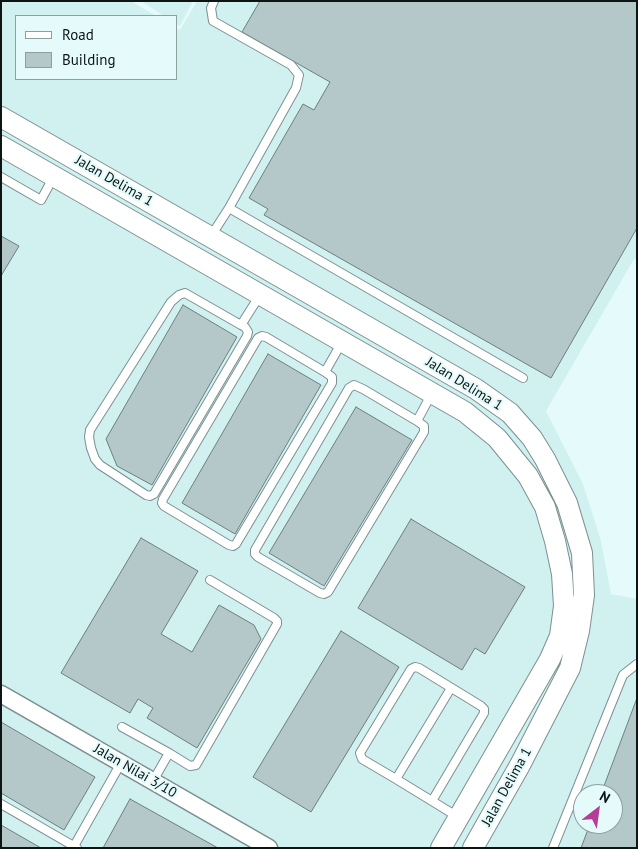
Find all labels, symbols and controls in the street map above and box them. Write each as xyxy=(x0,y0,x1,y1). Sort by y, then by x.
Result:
legend xyxy=(15,15,178,80)
text: Road xyxy=(62,25,94,44)
text: Building xyxy=(62,50,116,69)
street label: Jalan Delima 1 xyxy=(72,152,156,210)
street label: Jalan Delima 1 xyxy=(423,354,505,414)
street label: Jalan Nilai 3/10 xyxy=(91,740,179,802)
street label: Jalan Delima 1 xyxy=(479,745,535,829)
north arrow xyxy=(573,784,623,834)
text: N xyxy=(597,787,613,807)

